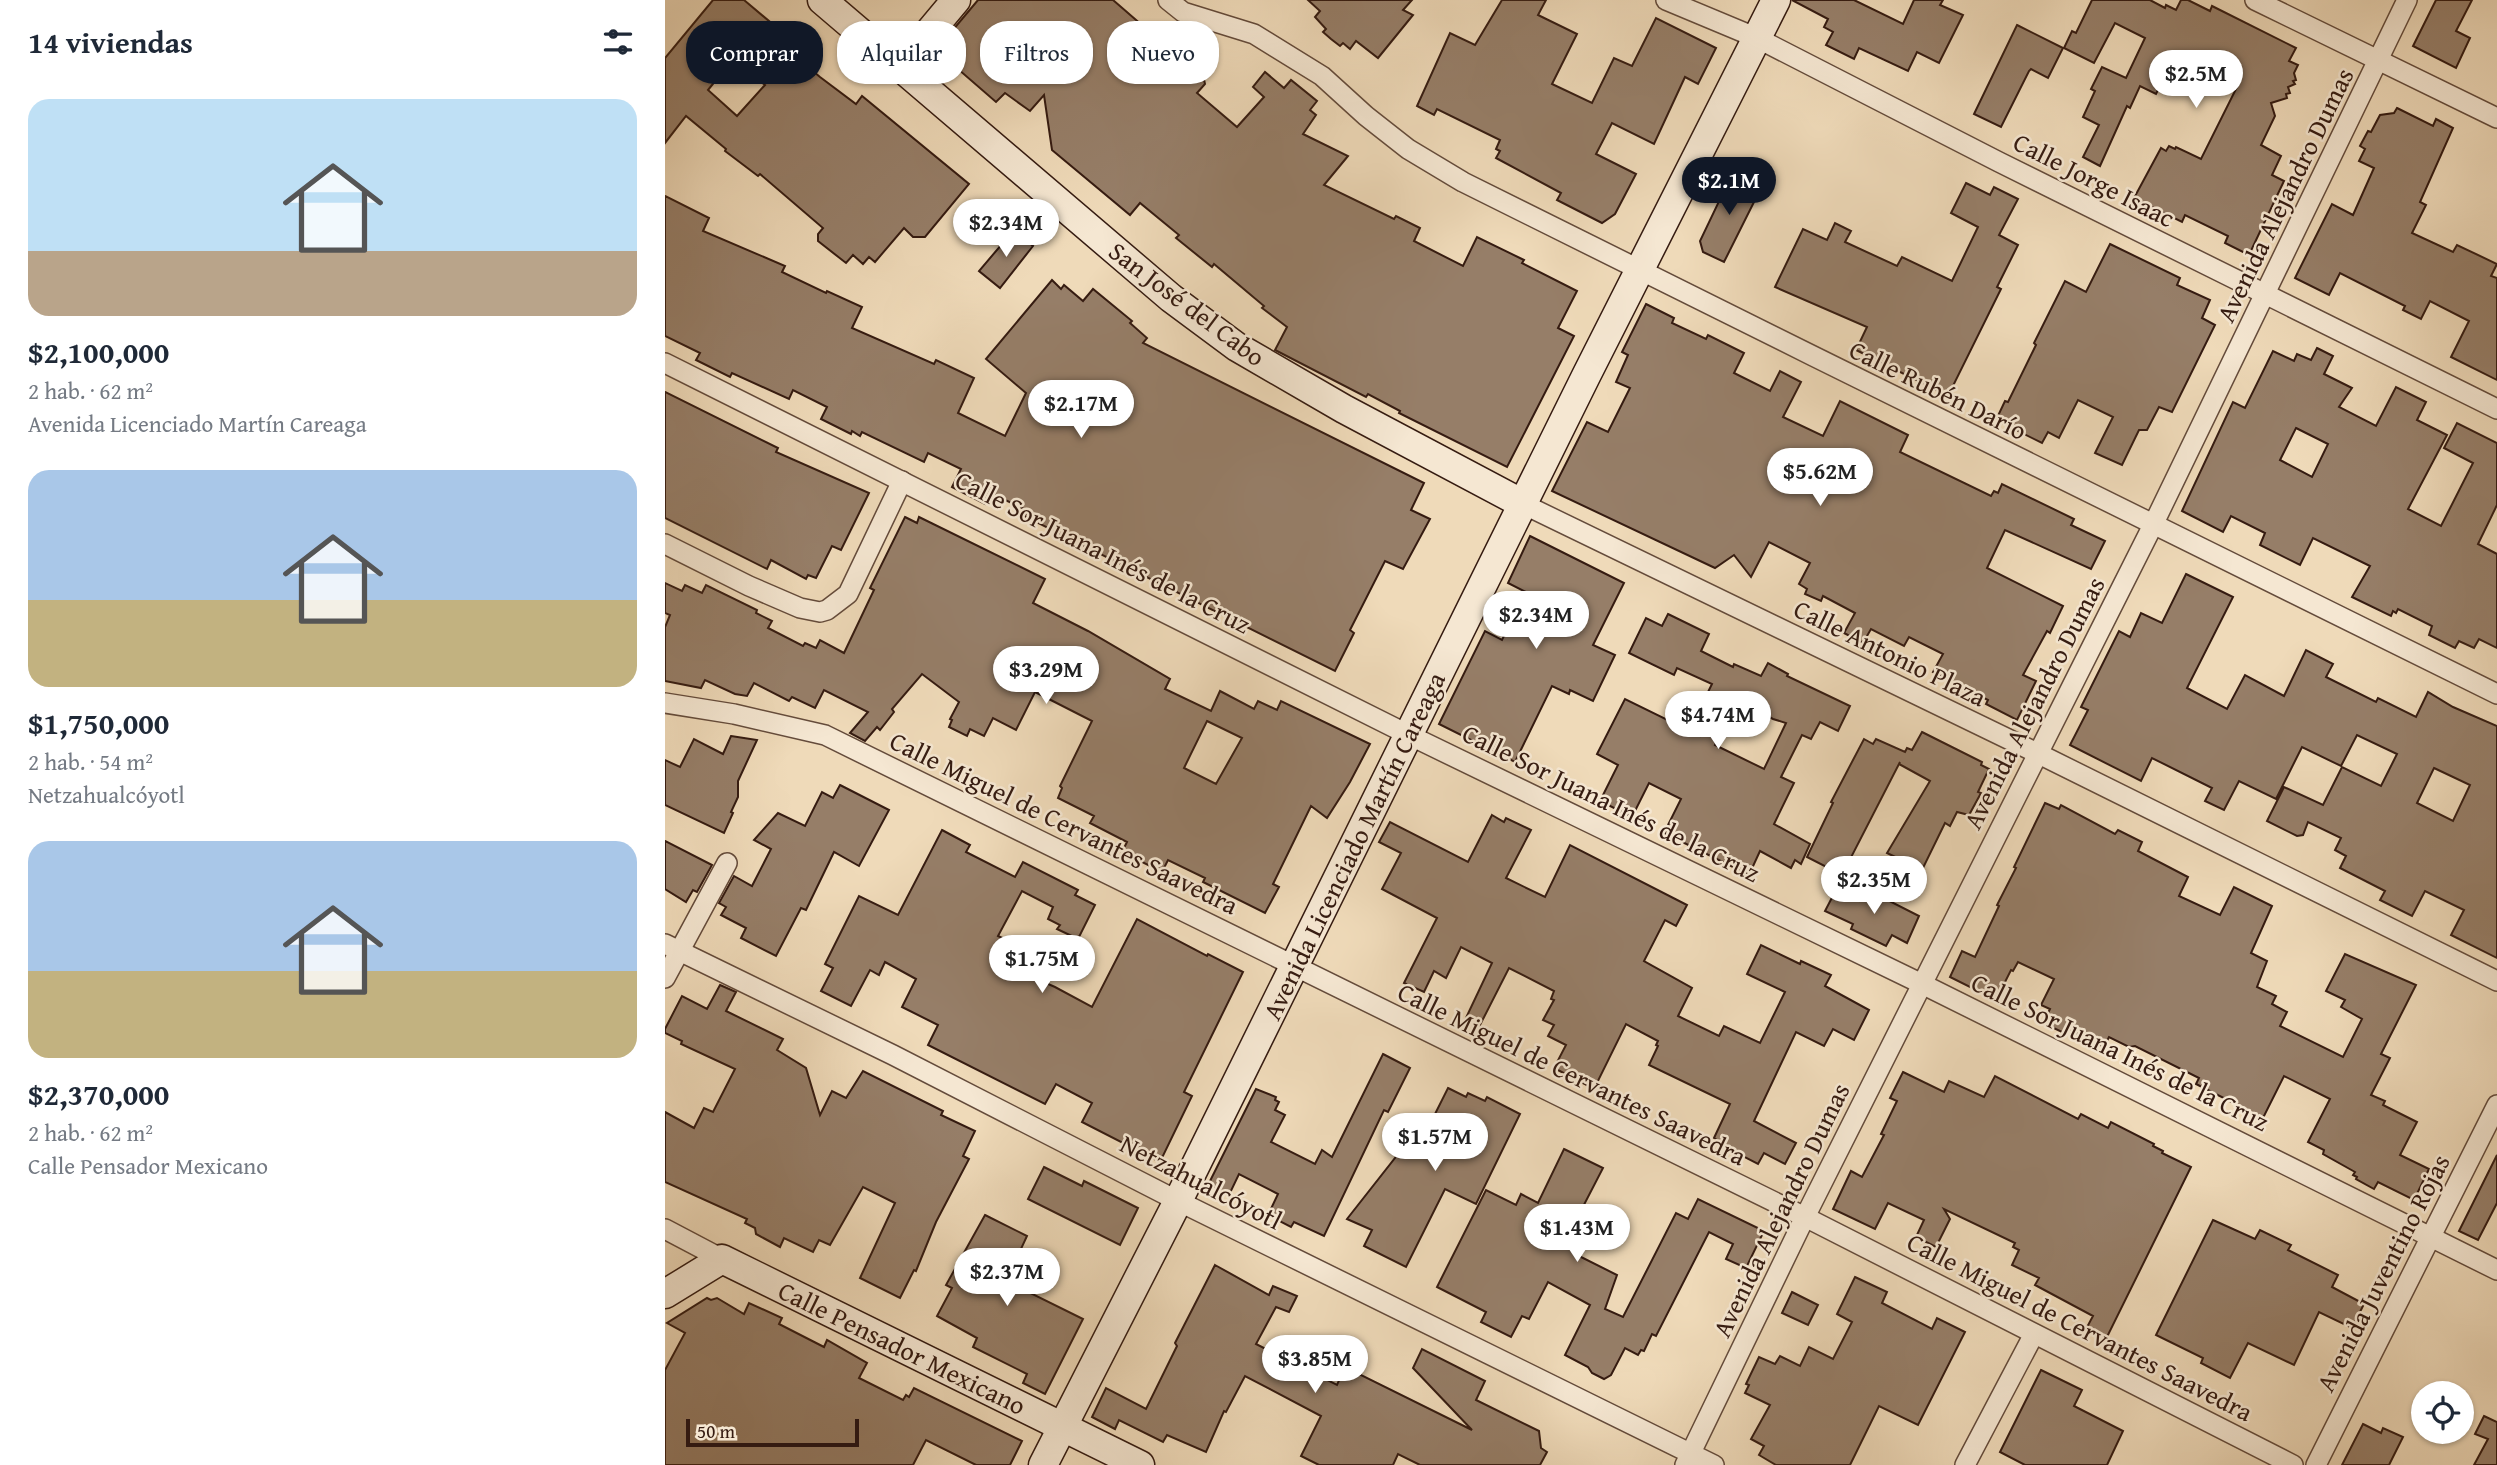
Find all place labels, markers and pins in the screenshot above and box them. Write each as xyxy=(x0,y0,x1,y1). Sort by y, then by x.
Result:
pin: $2.5M xyxy=(2147,50,2245,110)
pin: $2.1M xyxy=(1680,158,1778,217)
pin: $2.34M xyxy=(949,200,1063,259)
pin: $2.17M xyxy=(1024,380,1138,440)
pin: $5.62M xyxy=(1763,448,1877,508)
pin: $2.34M xyxy=(1479,592,1593,651)
pin: $3.29M xyxy=(989,646,1103,706)
pin: $4.74M xyxy=(1661,692,1775,751)
pin: $2.35M xyxy=(1817,856,1931,916)
pin: $1.75M xyxy=(985,936,1099,995)
pin: $1.57M xyxy=(1378,1114,1492,1173)
pin: $1.43M xyxy=(1520,1204,1634,1264)
pin: $2.37M xyxy=(950,1248,1064,1308)
pin: $3.85M xyxy=(1258,1336,1372,1395)

